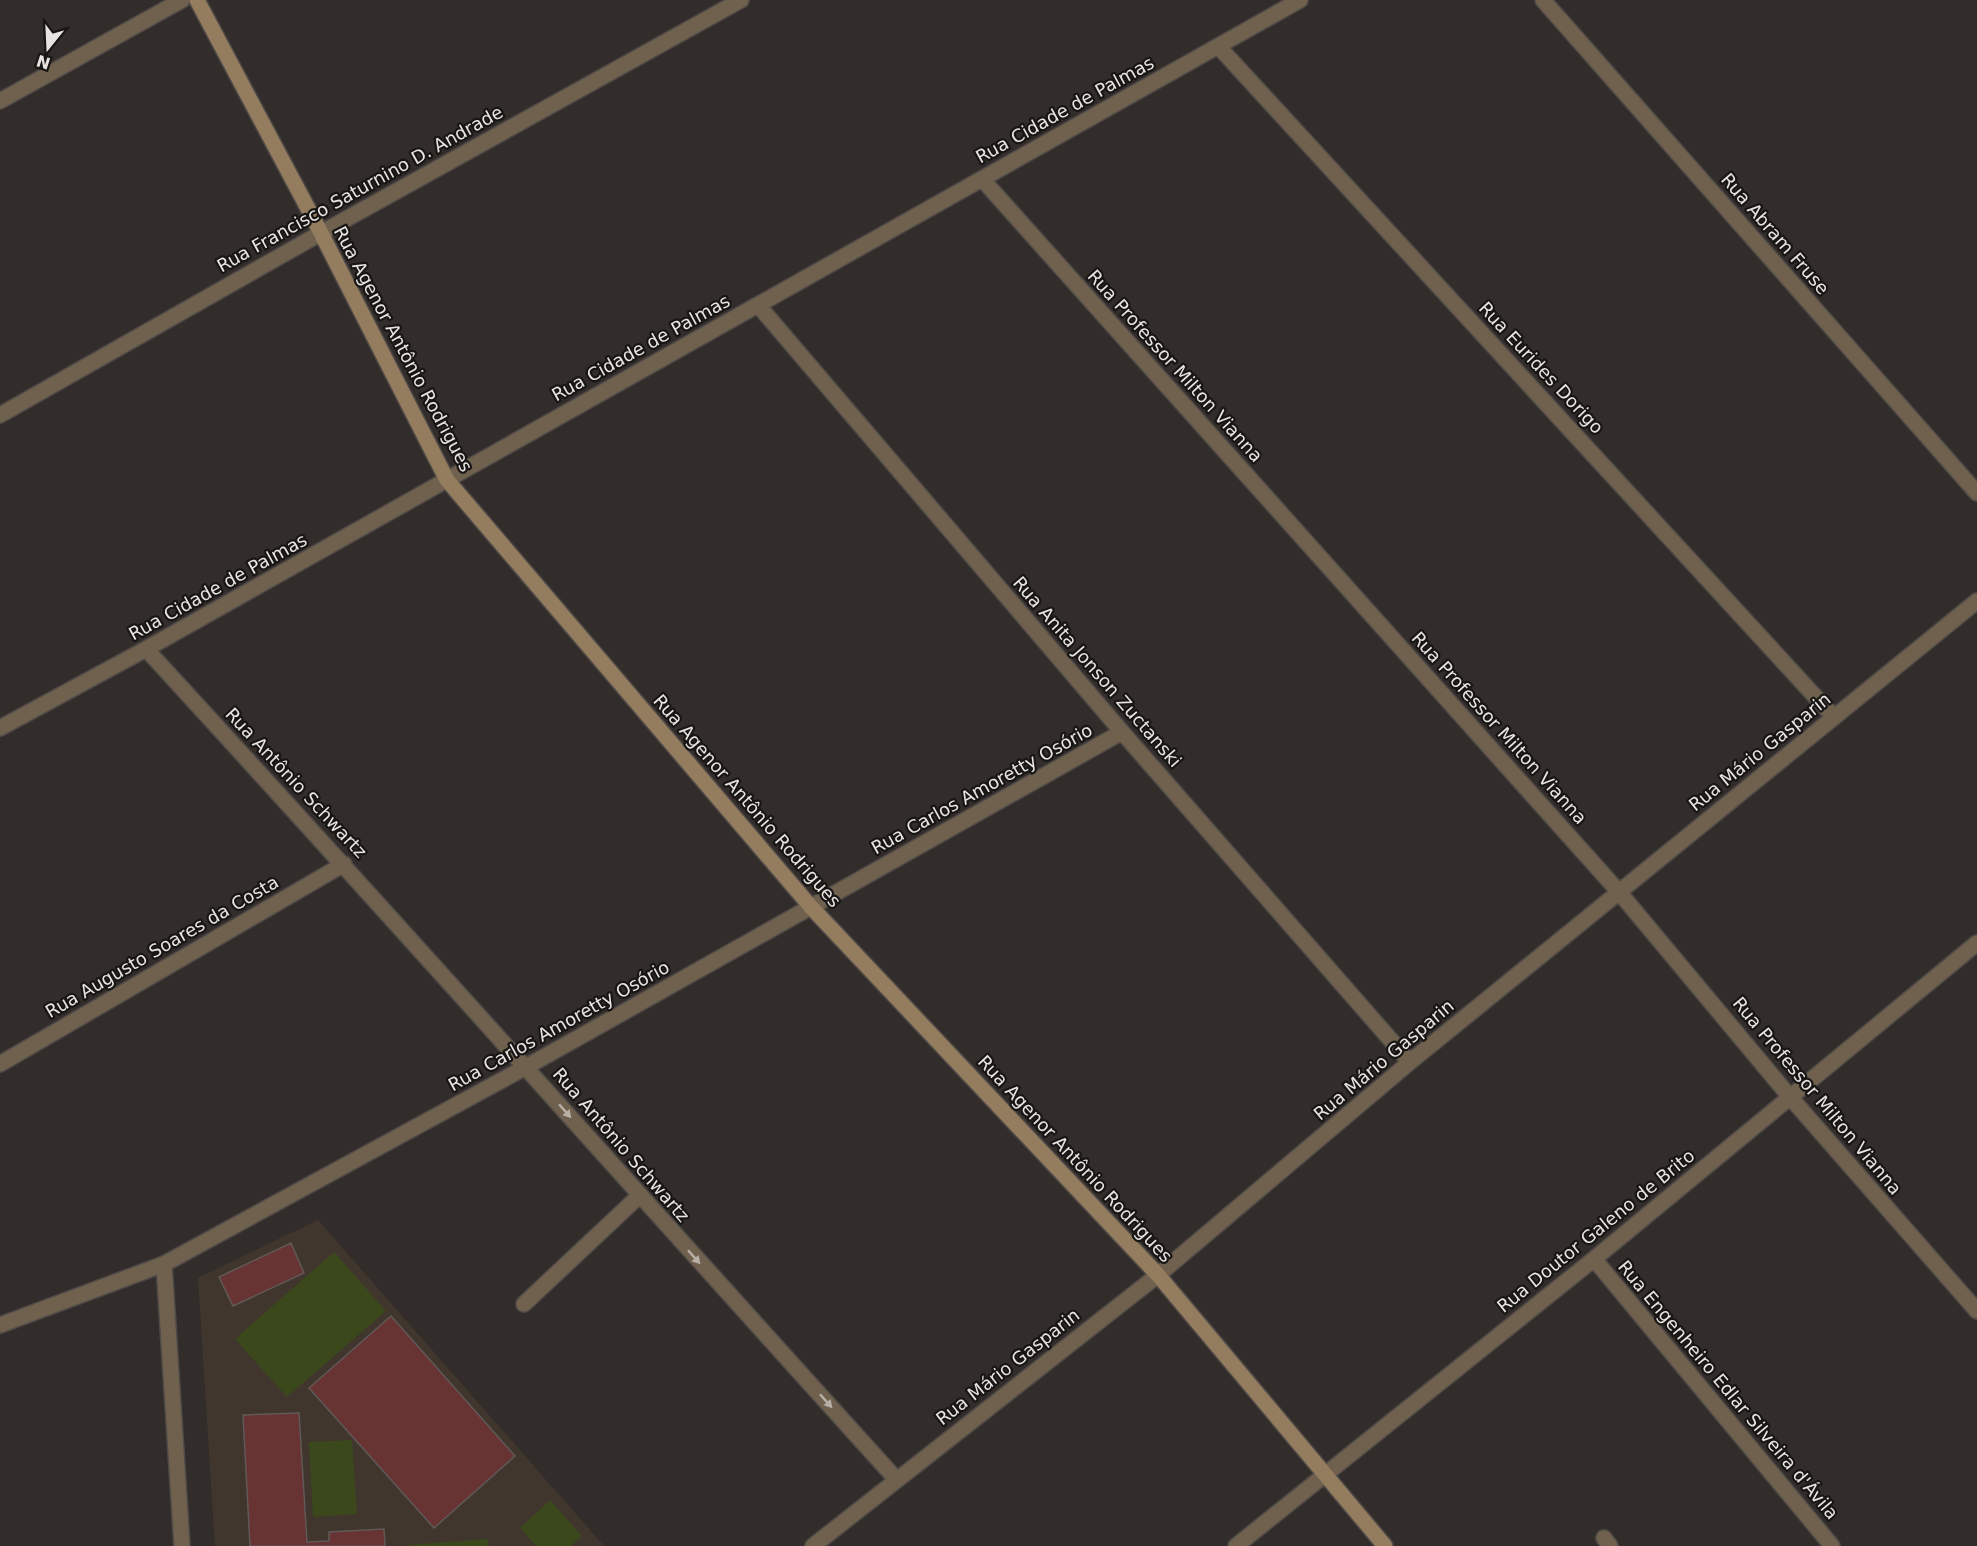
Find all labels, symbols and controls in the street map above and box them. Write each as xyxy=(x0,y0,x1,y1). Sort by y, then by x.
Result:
north arrow xyxy=(18,18,78,78)
text: N xyxy=(34,51,53,73)
street label: Rua Cidade de Palmas xyxy=(972,52,1157,167)
street label: Rua Francisco Saturnino D. Andrade xyxy=(213,101,506,276)
street label: Rua Abram Fruse xyxy=(1717,169,1834,299)
street label: Rua Agenor Antônio Rodrigues xyxy=(330,222,477,475)
street label: Rua Professor Milton Vianna xyxy=(1084,265,1267,466)
street label: Rua Cidade de Palmas xyxy=(548,290,733,405)
street label: Rua Eurides Dorigo xyxy=(1475,297,1608,438)
street label: Rua Cidade de Palmas xyxy=(125,529,310,644)
street label: Rua Anita Jonson Zuctanski xyxy=(1009,572,1186,771)
street label: Rua Professor Milton Vianna xyxy=(1408,627,1591,828)
street label: Rua Mário Gasparin xyxy=(1685,688,1835,815)
street label: Rua Agenor Antônio Rodrigues xyxy=(649,690,846,911)
street label: Rua Antônio Schwartz xyxy=(221,703,371,862)
street label: Rua Carlos Amoretty Osório xyxy=(868,719,1096,858)
street label: Rua Augusto Soares da Costa xyxy=(42,871,282,1022)
street label: Rua Carlos Amoretty Osório xyxy=(445,956,673,1095)
street label: Rua Professor Milton Vianna xyxy=(1729,993,1906,1199)
street label: Rua Mário Gasparin xyxy=(1309,995,1458,1124)
street label: Rua Agenor Antônio Rodrigues xyxy=(974,1051,1177,1266)
street label: Rua Antônio Schwartz xyxy=(549,1063,694,1226)
one-way arrow xyxy=(558,1103,571,1118)
street label: Rua Doutor Galeno de Brito xyxy=(1493,1145,1698,1317)
one-way arrow xyxy=(687,1249,700,1264)
street label: Rua Engenheiro Edlar Silveira d'Ávila xyxy=(1614,1256,1843,1523)
street label: Rua Mário Gasparin xyxy=(932,1304,1084,1429)
one-way arrow xyxy=(819,1394,833,1409)

